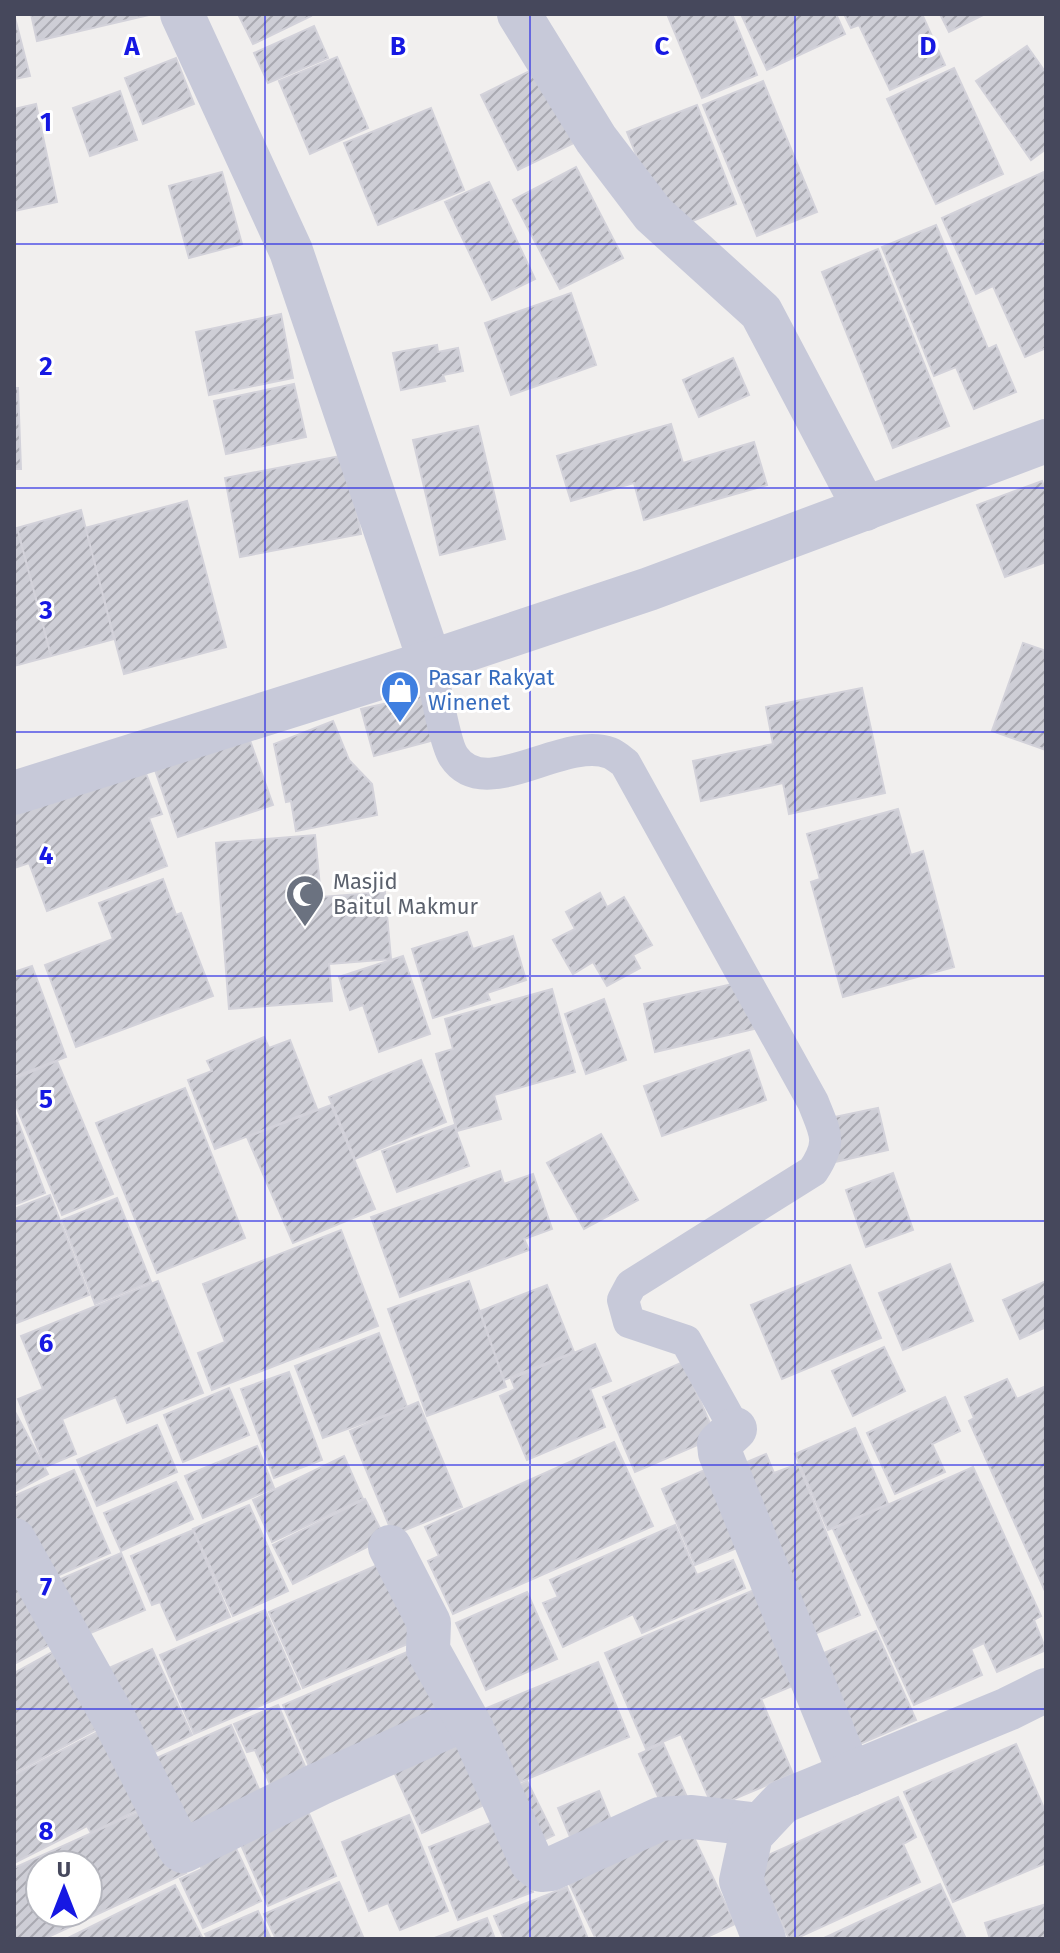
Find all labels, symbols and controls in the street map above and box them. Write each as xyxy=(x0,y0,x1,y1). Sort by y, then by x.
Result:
text: A xyxy=(123,31,140,62)
text: B xyxy=(390,31,406,62)
text: C xyxy=(655,31,670,62)
text: D xyxy=(920,31,937,62)
text: 1 xyxy=(40,107,52,138)
text: 2 xyxy=(39,351,53,382)
text: 3 xyxy=(38,595,53,626)
place label: Pasar Rakyat Winenet xyxy=(428,664,554,716)
shop icon: Pasar Rakyat Winenet xyxy=(379,669,421,724)
text: 4 xyxy=(39,840,54,871)
place label: Masjid Baitul Makmur xyxy=(333,868,479,920)
mosque icon: Masjid Baitul Makmur xyxy=(284,873,326,928)
text: 5 xyxy=(39,1084,53,1115)
text: 6 xyxy=(39,1328,54,1359)
text: 7 xyxy=(40,1572,52,1603)
text: 8 xyxy=(38,1816,54,1847)
north arrow xyxy=(24,1849,104,1929)
text: U xyxy=(57,1856,71,1883)

